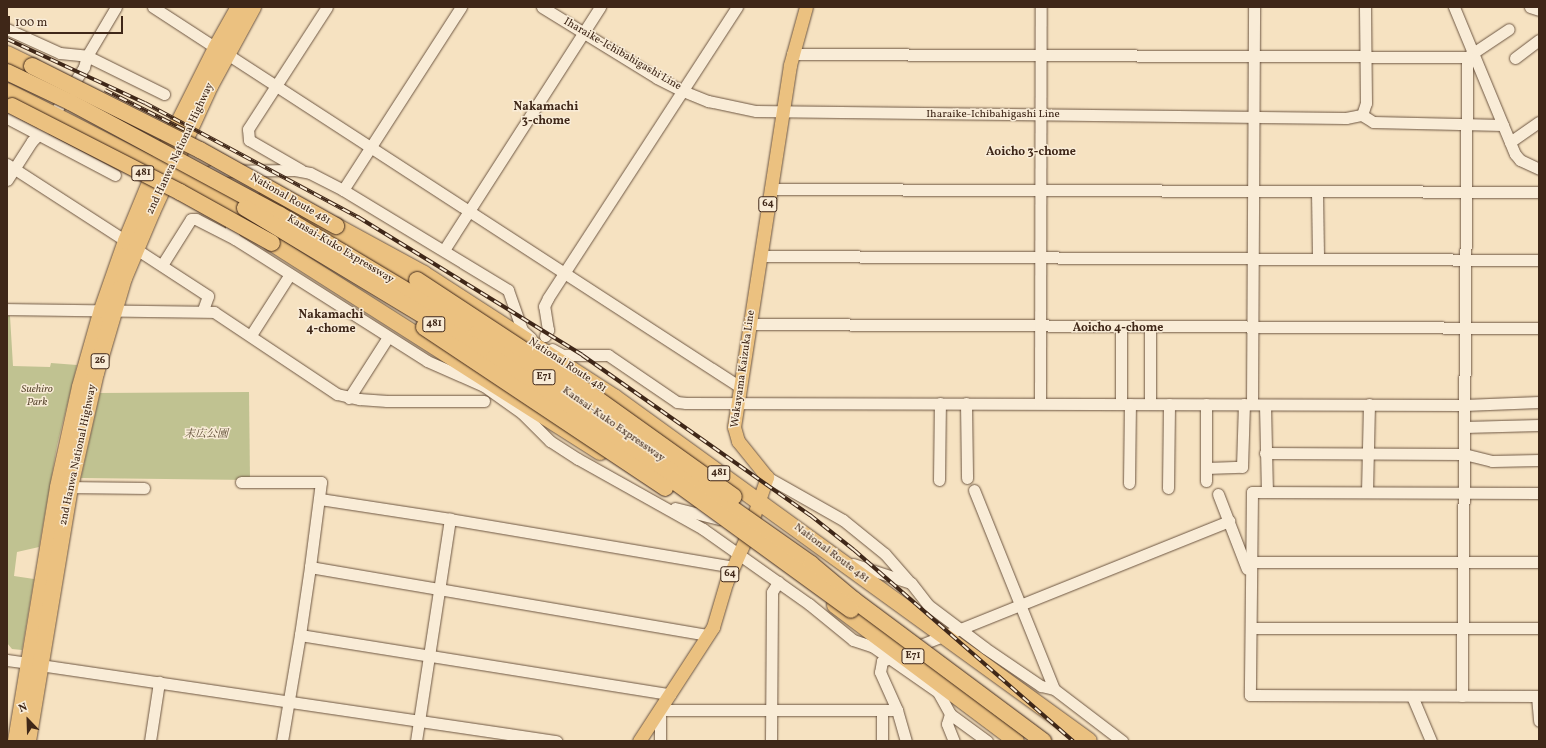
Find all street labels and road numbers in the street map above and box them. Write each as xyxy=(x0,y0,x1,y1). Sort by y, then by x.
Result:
street label: Iharaike-Ichibahigashi Line xyxy=(561,16,683,94)
street label: 2nd Hanwa National Highway xyxy=(145,81,217,217)
street label: Iharaike-Ichibahigashi Line xyxy=(926,108,1060,122)
road number: 481 xyxy=(131,165,155,181)
street label: National Route 481 xyxy=(247,172,333,228)
road number: 64 xyxy=(758,196,778,212)
street label: Kansai-Kuko Expressway xyxy=(284,213,396,287)
street label: Wakayama Kaizuka Line xyxy=(729,309,759,429)
road number: 481 xyxy=(422,316,446,332)
street label: National Route 481 xyxy=(525,336,609,396)
road number: 26 xyxy=(90,353,110,369)
road number: E71 xyxy=(532,369,556,385)
street label: 2nd Hanwa National Highway xyxy=(58,383,100,527)
street label: Kansai-Kuko Expressway xyxy=(559,385,667,465)
road number: 481 xyxy=(707,465,731,481)
street label: National Route 481 xyxy=(791,521,871,587)
road number: 64 xyxy=(720,566,740,582)
road number: E71 xyxy=(901,648,925,664)

